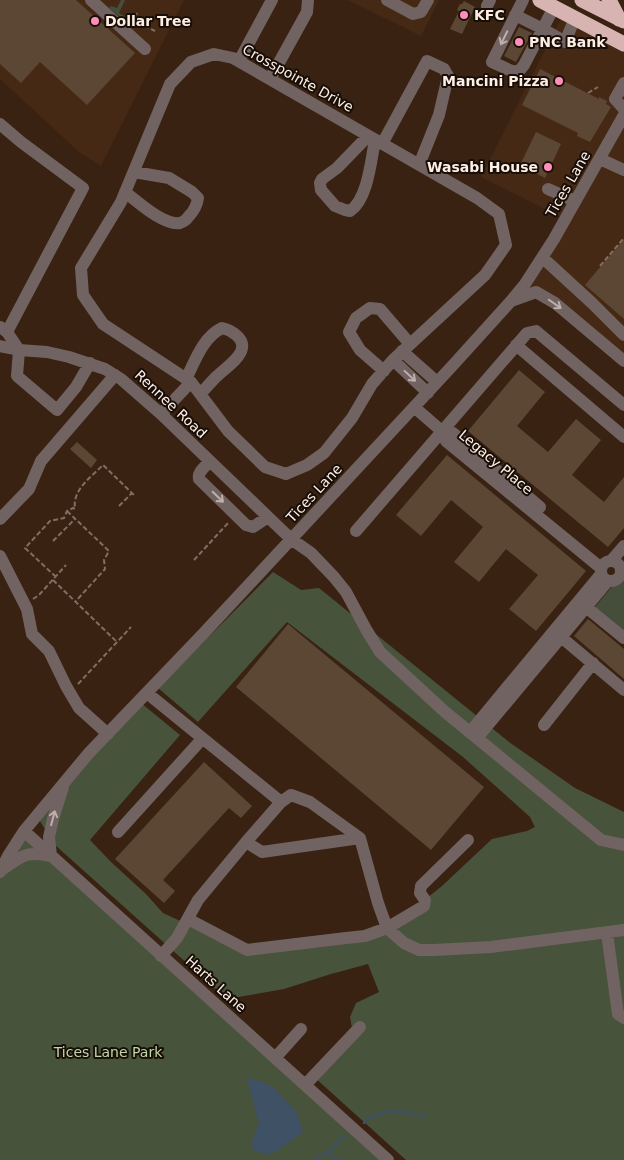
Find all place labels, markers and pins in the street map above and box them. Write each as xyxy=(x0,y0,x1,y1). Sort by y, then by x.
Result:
place label: KFC xyxy=(474,7,505,23)
marker: KFC xyxy=(458,9,470,21)
place label: Dollar Tree xyxy=(105,13,191,29)
marker: Dollar Tree xyxy=(89,15,101,27)
place label: PNC Bank xyxy=(529,34,606,50)
marker: PNC Bank xyxy=(513,36,525,48)
place label: Mancini Pizza xyxy=(442,73,549,89)
marker: Mancini Pizza xyxy=(553,75,565,87)
place label: Wasabi House xyxy=(427,159,538,175)
marker: Wasabi House xyxy=(542,161,554,173)

